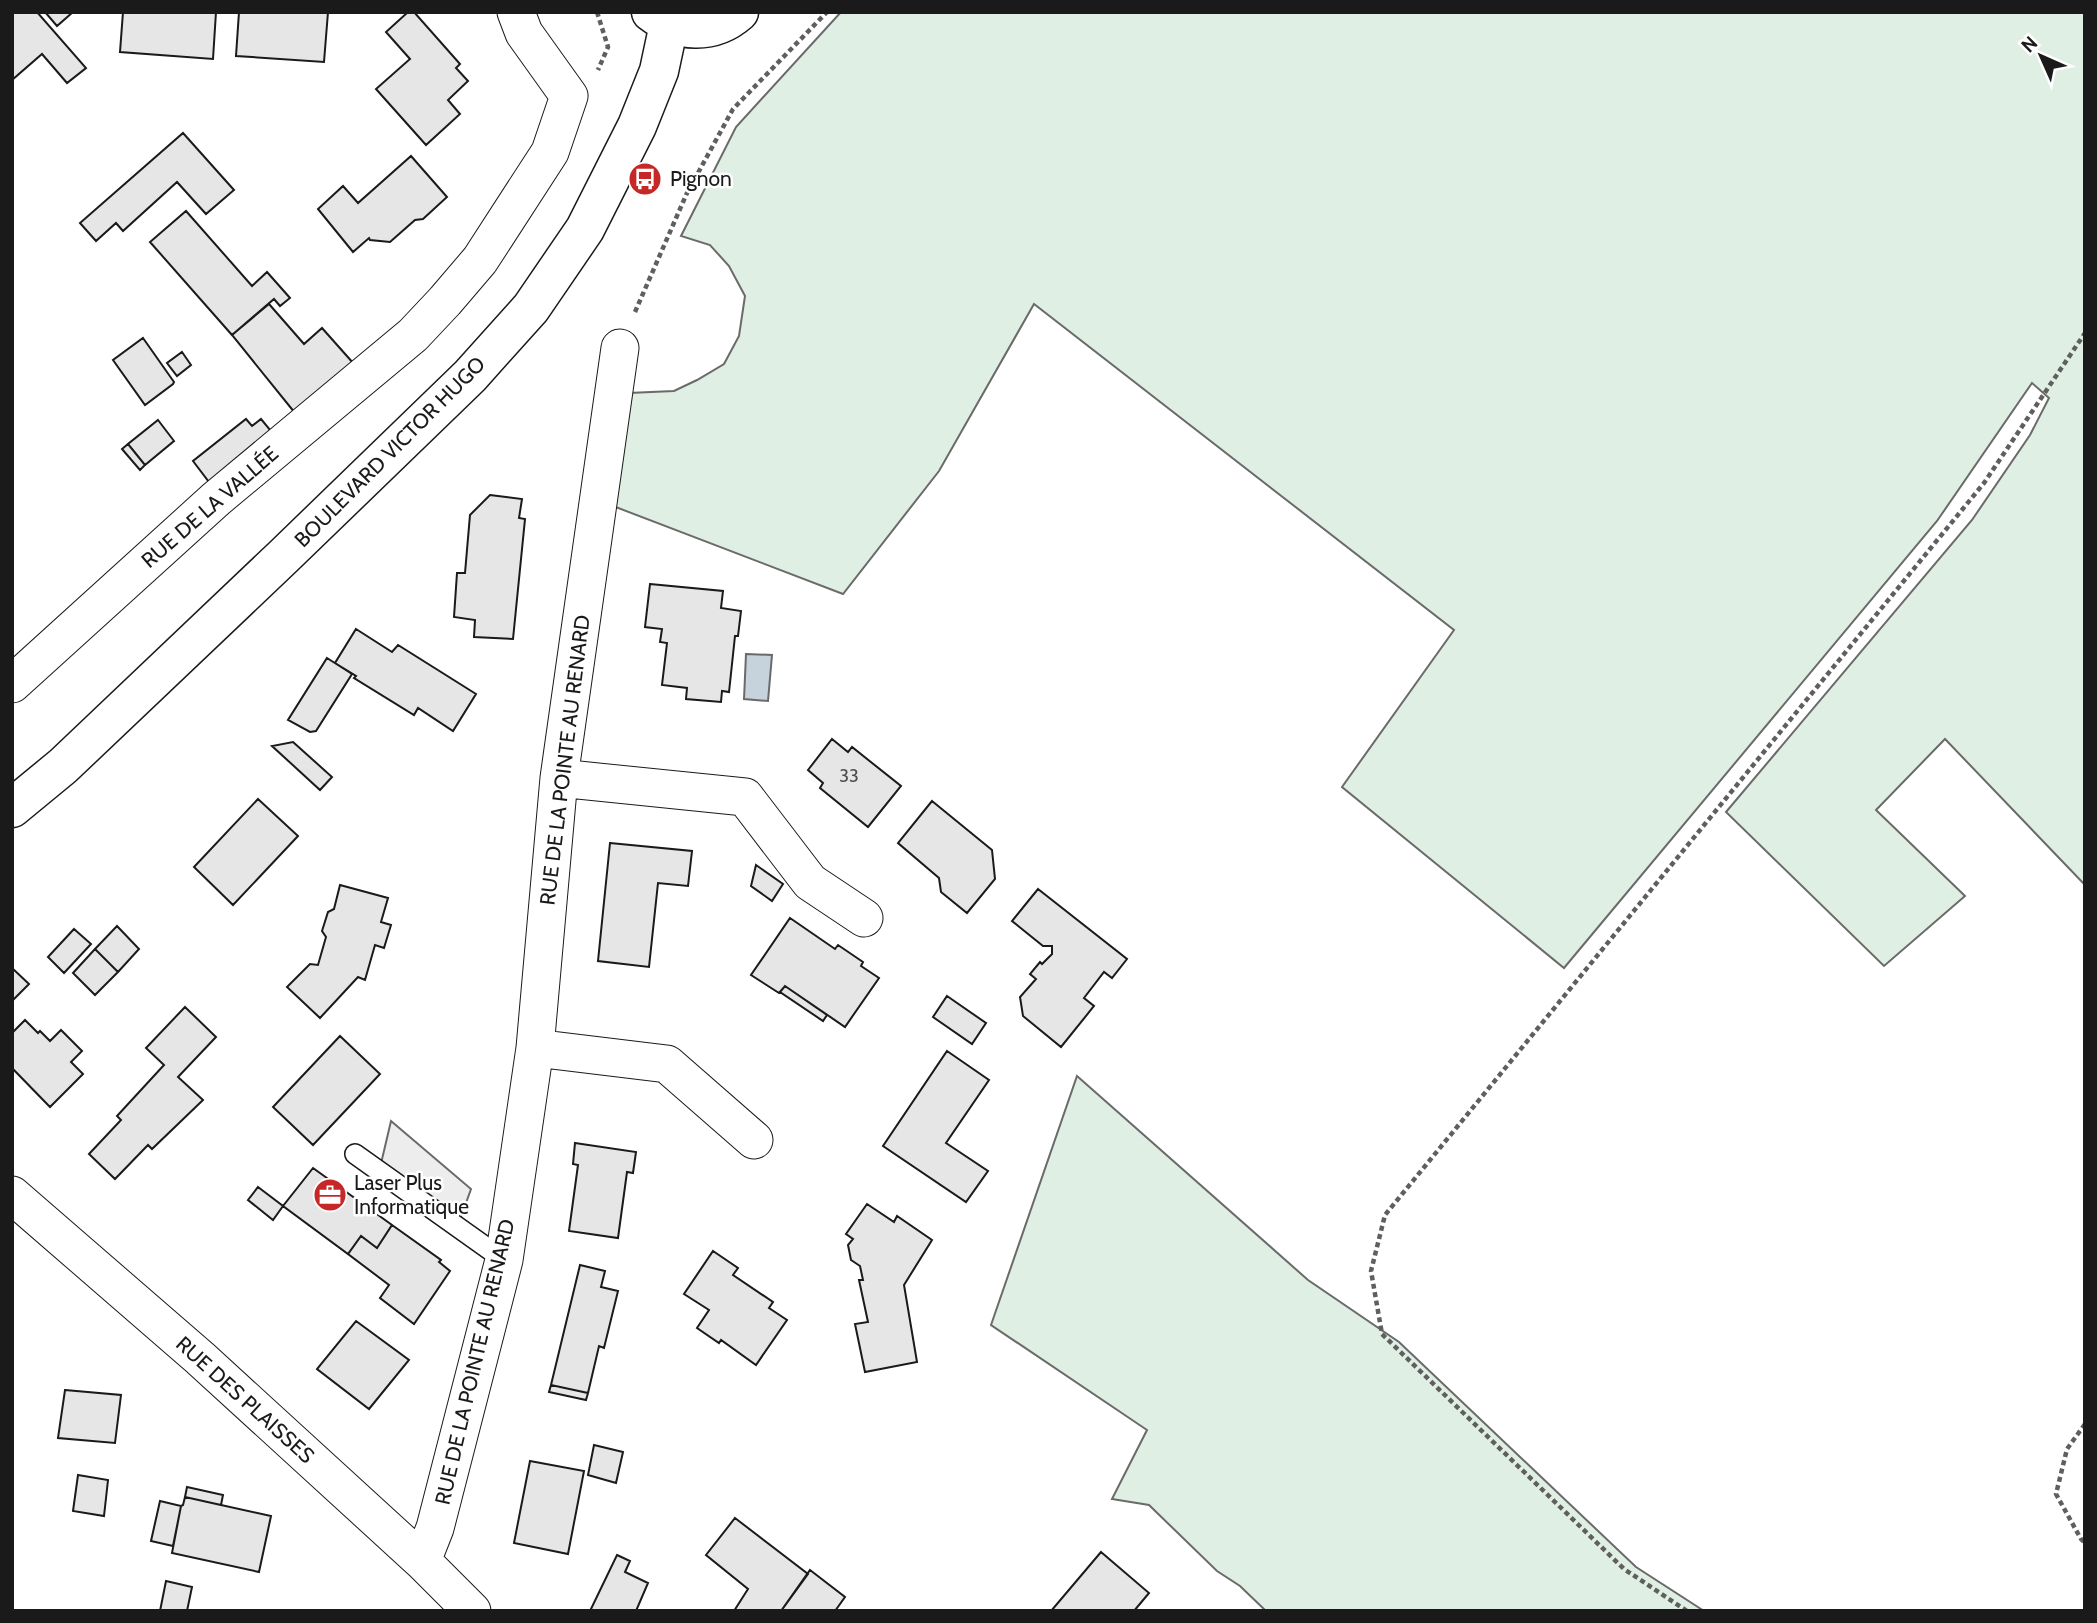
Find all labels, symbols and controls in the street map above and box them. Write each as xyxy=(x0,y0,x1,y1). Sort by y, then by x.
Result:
north arrow xyxy=(2006,21,2076,91)
text: N xyxy=(2016,31,2042,57)
bus stop icon: Pignon xyxy=(626,160,664,198)
place label: Pignon xyxy=(670,166,732,191)
street label: BOULEVARD VICTOR HUGO xyxy=(289,351,490,552)
street label: RUE DE LA VALLÉE xyxy=(136,440,283,573)
street label: RUE DE LA POINTE AU RENARD xyxy=(534,613,595,907)
house number: 33 xyxy=(839,765,859,787)
place label: Laser Plus Informatique xyxy=(354,1170,469,1219)
office icon: Laser Plus Informatique xyxy=(311,1176,349,1214)
street label: RUE DE LA POINTE AU RENARD xyxy=(429,1217,520,1507)
street label: RUE DES PLAISSES xyxy=(171,1331,320,1468)

